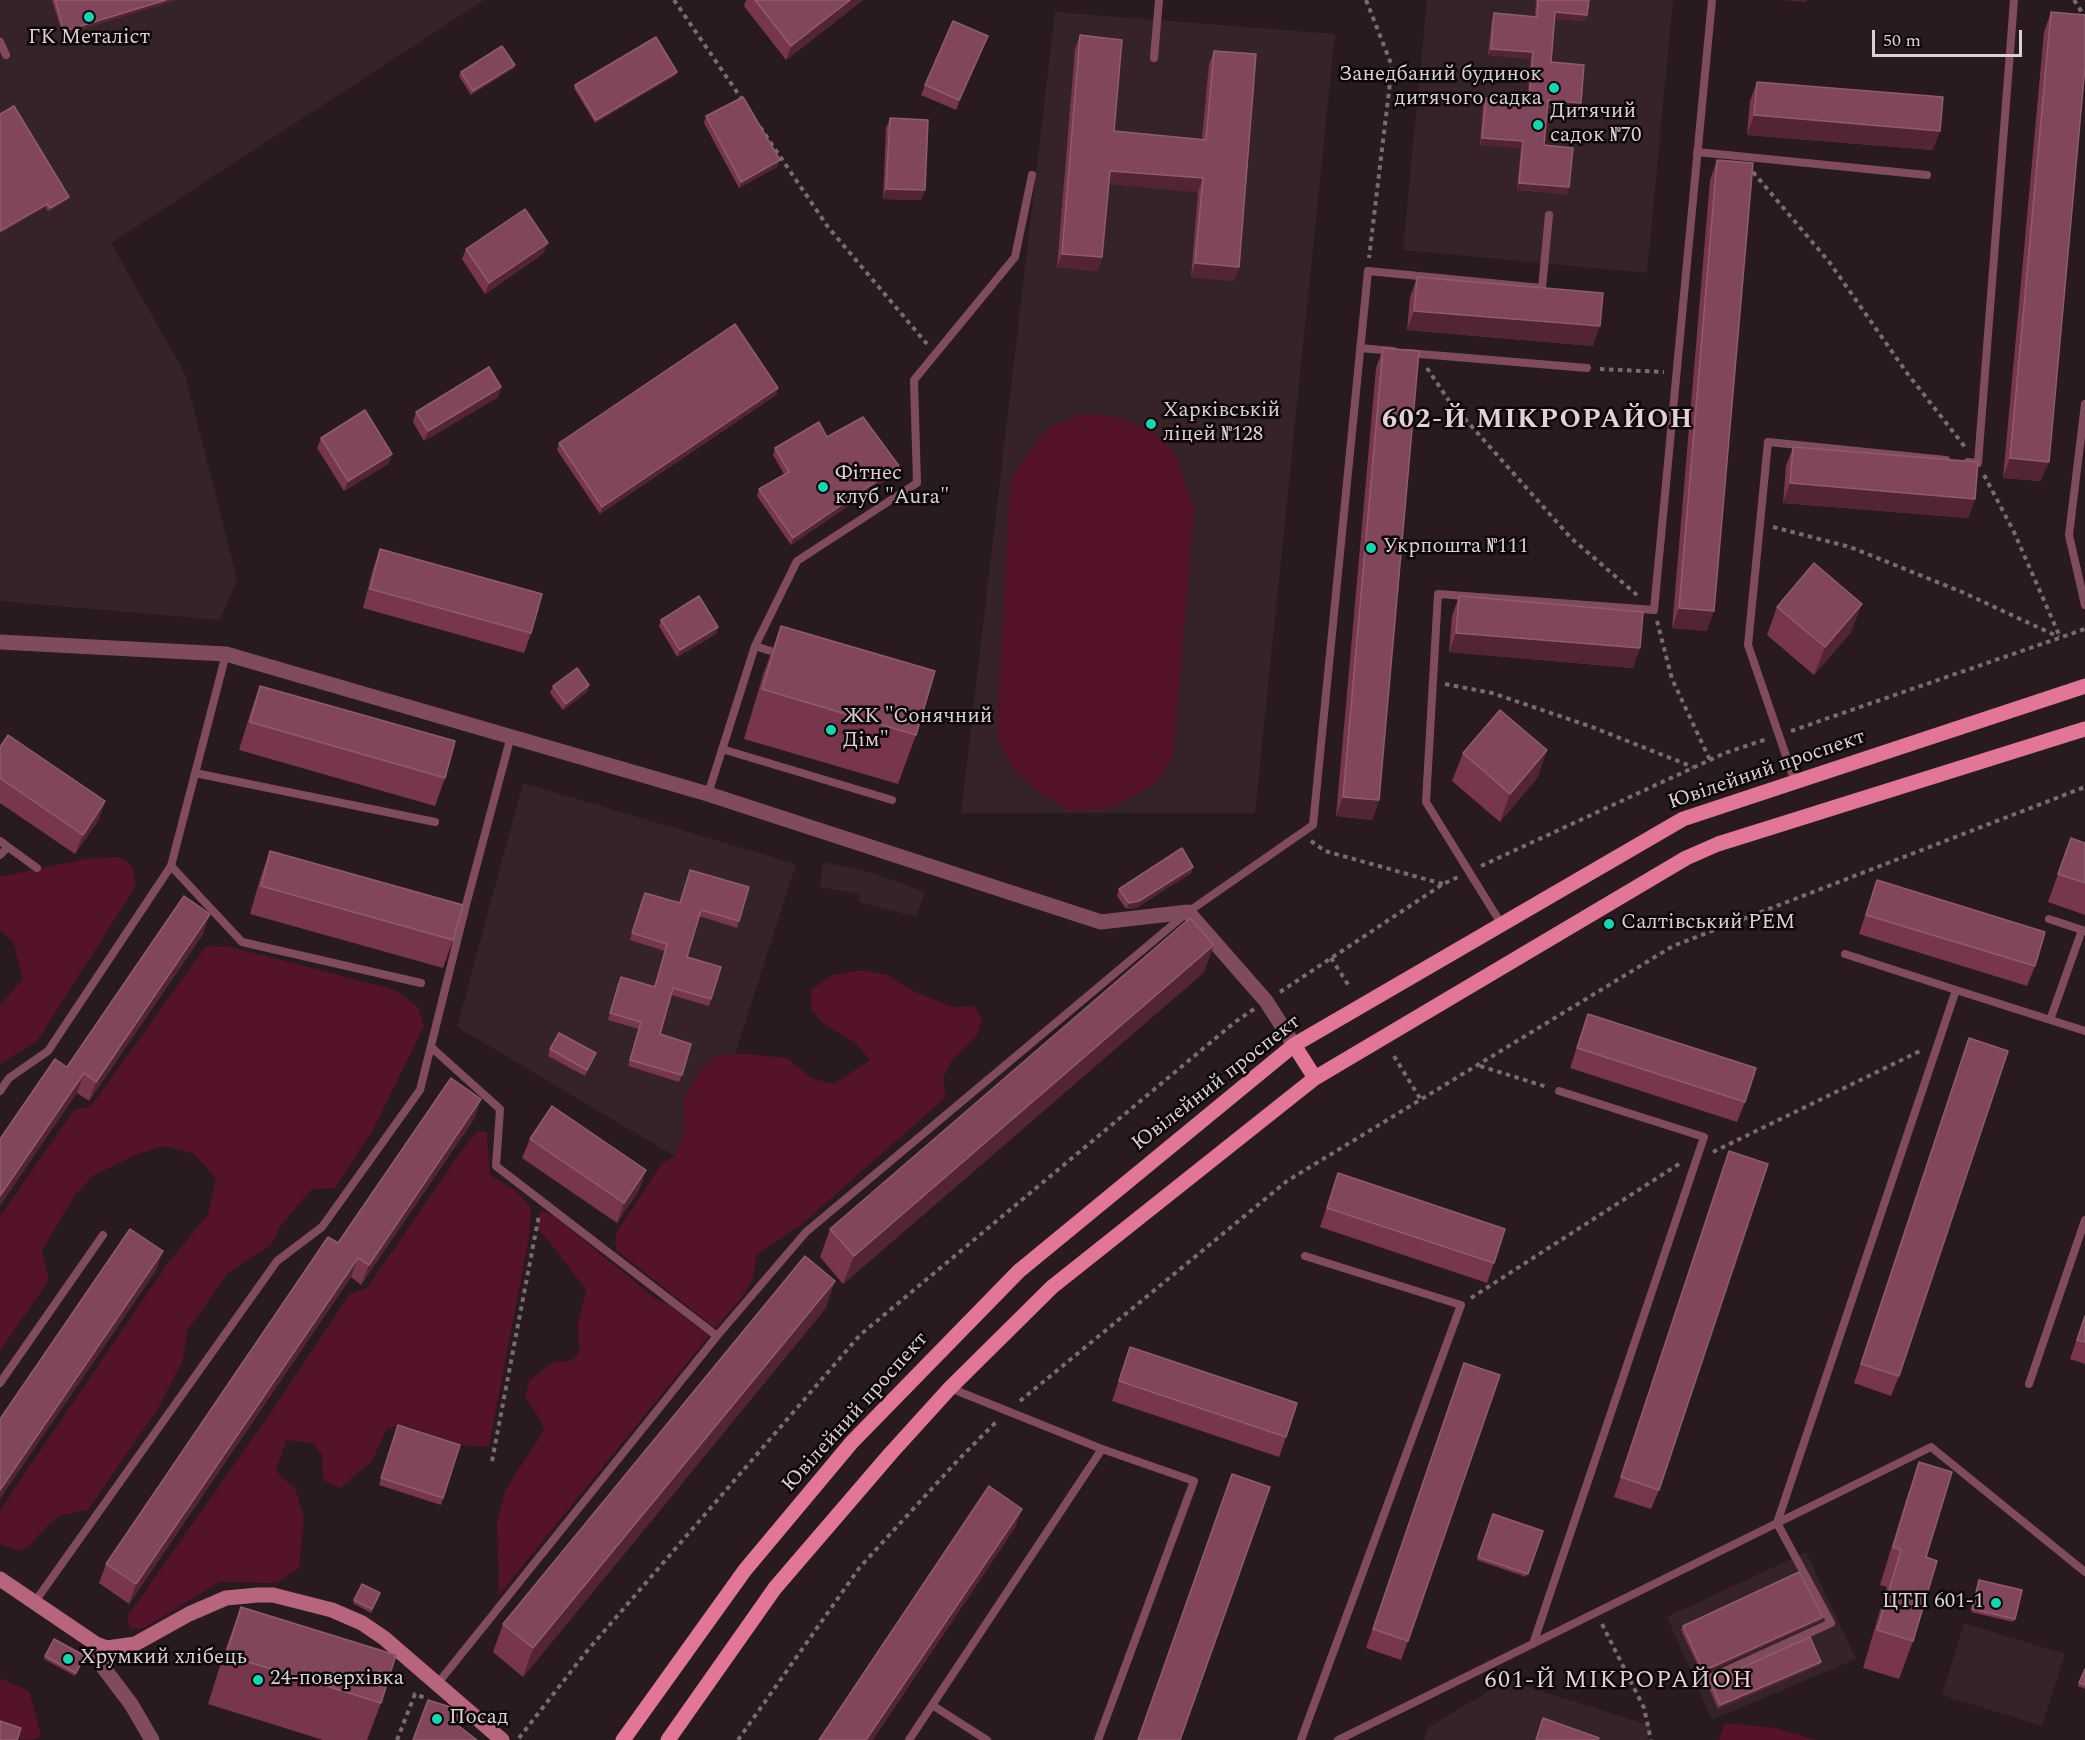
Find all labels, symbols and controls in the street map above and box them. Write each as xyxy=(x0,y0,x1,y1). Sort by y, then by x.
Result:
marker: ГК Металіст xyxy=(82,10,96,24)
scale bar xyxy=(1875,18,2025,56)
place label: ГК Металіст xyxy=(28,26,150,52)
text: 50 m xyxy=(1883,27,1921,54)
place label: Занедбаний будинок дитячого садка xyxy=(1339,63,1542,113)
marker: Занедбаний будинок дитячого садка xyxy=(1547,81,1561,95)
place label: Дитячий садок №70 xyxy=(1550,100,1641,150)
marker: Дитячий садок №70 xyxy=(1531,118,1545,132)
place label: Харківській ліцей №128 xyxy=(1163,399,1280,449)
district label: 602-Й МІКРОРАЙОН xyxy=(1382,406,1694,438)
marker: Харківській ліцей №128 xyxy=(1144,417,1158,431)
place label: Фітнес клуб "Aura" xyxy=(835,462,949,512)
marker: Фітнес клуб "Aura" xyxy=(816,480,830,494)
place label: Укрпошта №111 xyxy=(1383,535,1529,561)
marker: Укрпошта №111 xyxy=(1364,541,1378,555)
place label: ЖК "Сонячний Дім" xyxy=(843,705,992,755)
marker: ЖК "Сонячний Дім" xyxy=(824,723,838,737)
street label: Ювілейний проспект xyxy=(1665,725,1869,817)
place label: Салтівський РЕМ xyxy=(1621,911,1795,937)
marker: Салтівський РЕМ xyxy=(1602,917,1616,931)
street label: Ювілейний проспект xyxy=(1128,1010,1306,1158)
street label: Ювілейний проспект xyxy=(777,1328,935,1498)
place label: ЦТП 601-1 xyxy=(1882,1590,1984,1616)
marker: ЦТП 601-1 xyxy=(1989,1596,2003,1610)
place label: Хрумкий хлібець xyxy=(80,1646,247,1672)
marker: Хрумкий хлібець xyxy=(61,1652,75,1666)
place label: 24-поверхівка xyxy=(270,1667,404,1693)
district label: 601-Й МІКРОРАЙОН xyxy=(1484,1668,1754,1696)
marker: 24-поверхівка xyxy=(251,1673,265,1687)
place label: Посад xyxy=(449,1706,508,1732)
marker: Посад xyxy=(430,1712,444,1726)

